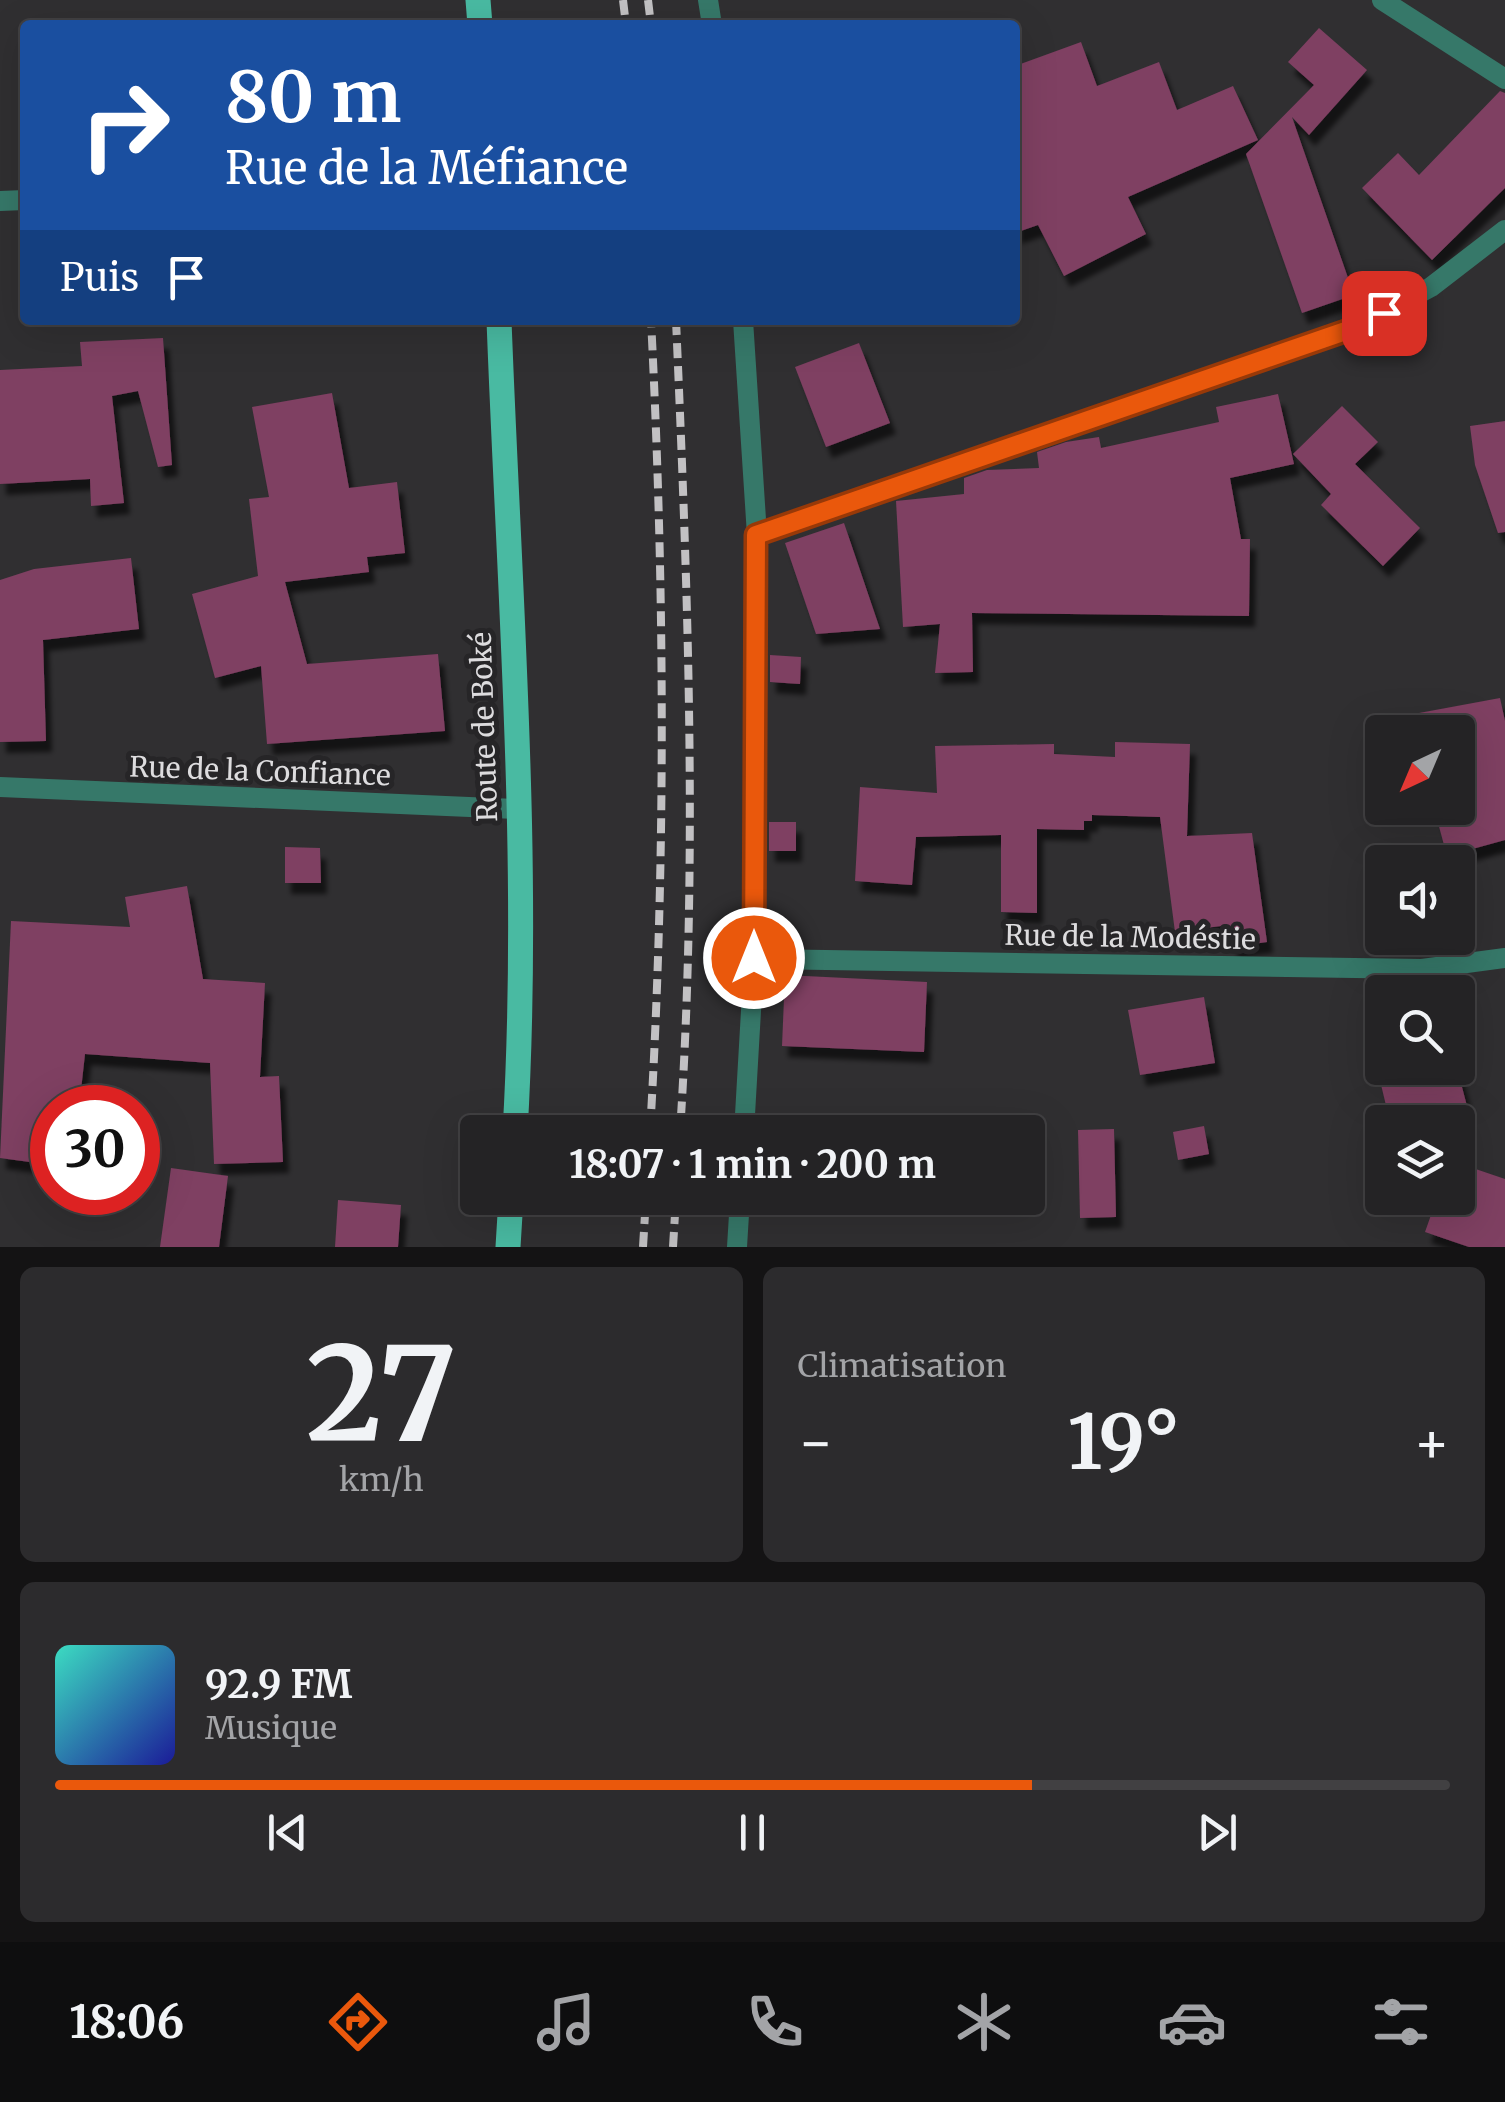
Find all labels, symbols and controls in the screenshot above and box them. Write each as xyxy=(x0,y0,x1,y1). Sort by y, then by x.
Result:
text: 80 m xyxy=(225,53,401,141)
icon: right xyxy=(60,60,190,190)
text: Rue de la Méfiance xyxy=(225,140,628,196)
icon: arrive xyxy=(159,250,214,305)
text: Puis xyxy=(60,254,139,301)
pin xyxy=(1342,271,1427,356)
icon: arrive xyxy=(1357,286,1412,341)
street label: Route de Boké xyxy=(463,631,505,823)
north arrow xyxy=(1365,715,1475,825)
map controls xyxy=(1365,715,1475,1215)
street label: Rue de la Confiance xyxy=(129,748,391,794)
button: sound xyxy=(1365,845,1475,955)
position arrow xyxy=(702,906,806,1010)
street label: Rue de la Modéstie xyxy=(1004,917,1256,957)
button: search xyxy=(1365,975,1475,1085)
speed limit sign: 30 xyxy=(30,1085,160,1215)
button: layers xyxy=(1365,1105,1475,1215)
text: 18:07 · 1 min · 200 m xyxy=(569,1141,936,1188)
text: 27 xyxy=(306,1313,456,1476)
text: Climatisation xyxy=(798,1346,1006,1386)
text: 19° xyxy=(1068,1395,1180,1489)
text: − xyxy=(798,1408,834,1477)
text: + xyxy=(1413,1408,1450,1477)
text: km/h xyxy=(339,1460,424,1500)
text: 92.9 FM xyxy=(205,1661,352,1708)
text: Musique xyxy=(205,1708,337,1748)
icon: previous xyxy=(260,1805,315,1860)
icon: pause xyxy=(725,1805,780,1860)
icon: next xyxy=(1190,1805,1245,1860)
icon: directions xyxy=(323,1987,393,2057)
icon: music xyxy=(531,1987,601,2057)
icon: phone xyxy=(740,1987,810,2057)
icon: climate xyxy=(949,1987,1019,2057)
icon: car xyxy=(1157,1987,1227,2057)
icon: filters xyxy=(1366,1987,1436,2057)
text: 18:06 xyxy=(69,1994,184,2050)

